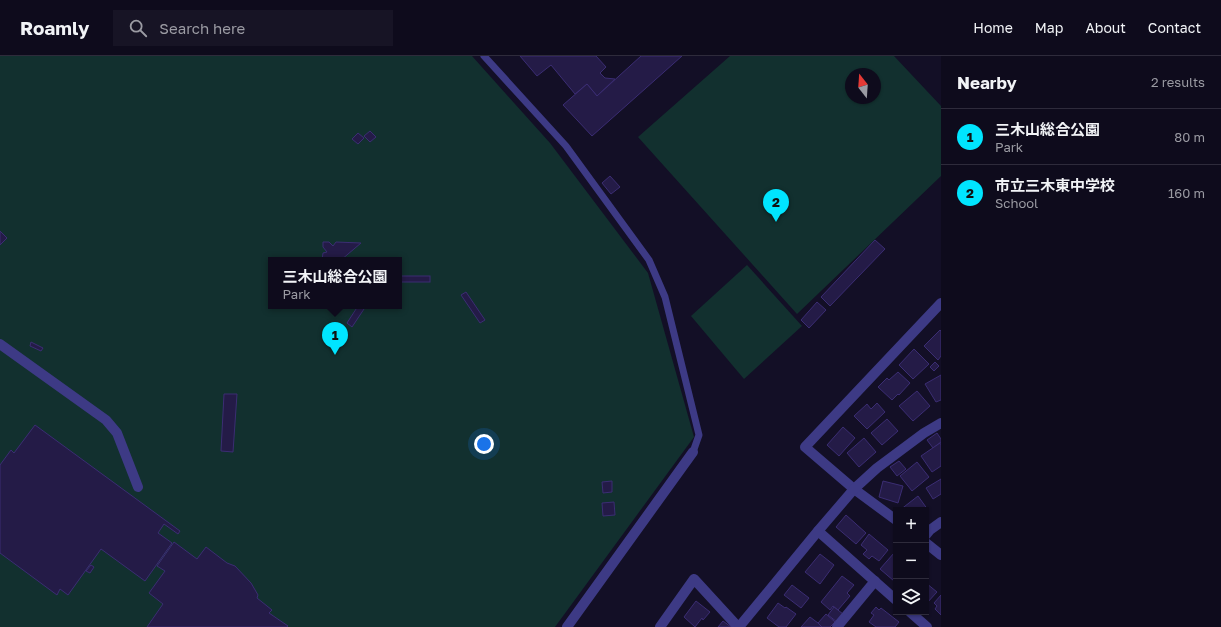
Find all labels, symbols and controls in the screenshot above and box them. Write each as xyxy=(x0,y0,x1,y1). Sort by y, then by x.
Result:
search box xyxy=(113,10,393,46)
text: Roamly xyxy=(20,16,89,39)
icon: search xyxy=(127,17,149,39)
text: Search here xyxy=(159,19,245,37)
text: Home xyxy=(973,19,1013,36)
text: Map xyxy=(1035,19,1063,36)
text: About xyxy=(1085,19,1126,36)
text: Contact xyxy=(1148,19,1201,36)
north arrow xyxy=(845,68,881,104)
text: Nearby xyxy=(957,72,1017,93)
text: 2 results xyxy=(1151,74,1205,90)
text: 三木山総合公園 xyxy=(995,120,1100,138)
text: 1 xyxy=(967,129,973,145)
text: 80 m xyxy=(1174,129,1205,145)
text: Park xyxy=(995,139,1023,155)
text: 市立三木東中学校 xyxy=(995,176,1115,194)
text: 2 xyxy=(966,185,974,201)
text: 160 m xyxy=(1168,185,1205,201)
pin: 2 xyxy=(763,189,789,222)
text: School xyxy=(995,195,1038,211)
popup xyxy=(268,257,402,309)
text: 三木山総合公園 xyxy=(282,267,388,285)
text: Park xyxy=(282,286,311,302)
pin: 1 xyxy=(322,322,348,355)
your location xyxy=(474,434,494,454)
map controls xyxy=(893,507,929,615)
button: + xyxy=(893,507,929,543)
button: − xyxy=(893,543,929,579)
button: layers xyxy=(893,579,929,615)

